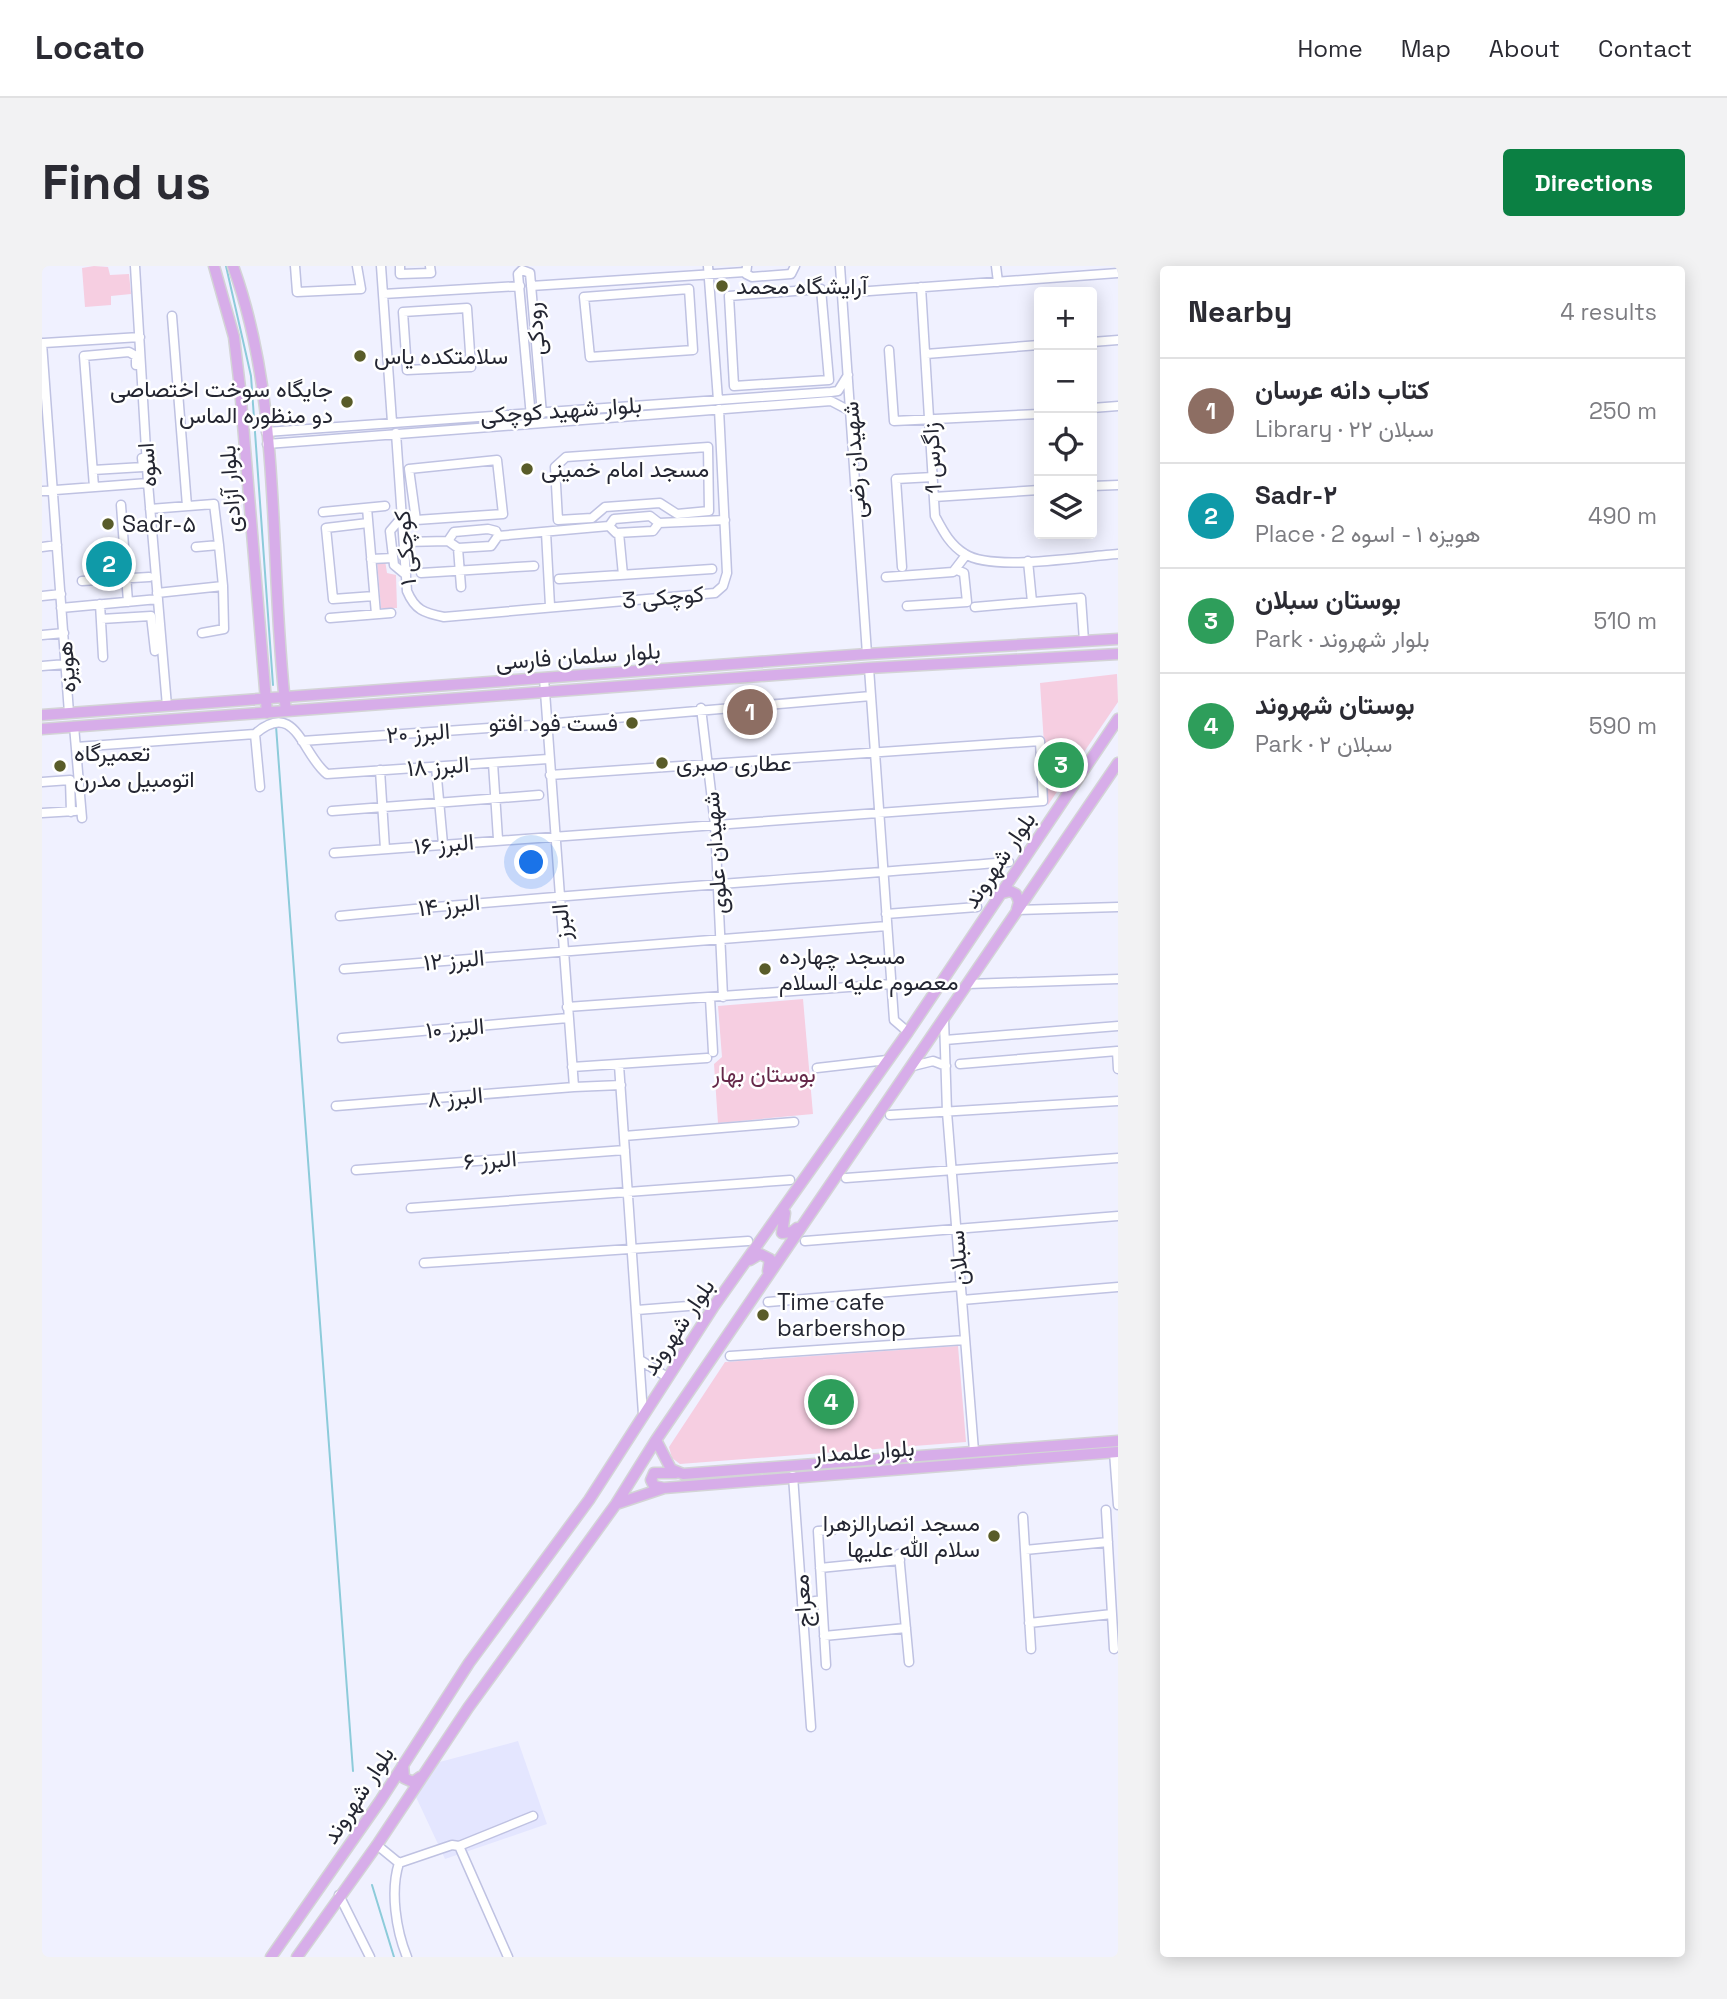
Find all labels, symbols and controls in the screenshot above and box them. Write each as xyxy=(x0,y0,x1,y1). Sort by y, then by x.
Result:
text: Locato xyxy=(35,27,145,69)
text: Home xyxy=(1297,33,1363,64)
text: Map xyxy=(1401,33,1451,64)
text: About xyxy=(1489,33,1560,64)
text: Contact xyxy=(1598,33,1692,64)
button: Directions xyxy=(1503,149,1685,216)
text: Find us xyxy=(42,151,211,213)
place label: آرایشگاه محمد xyxy=(736,271,869,301)
marker: آرایشگاه محمد xyxy=(714,278,730,294)
map controls xyxy=(1034,287,1097,539)
button: + xyxy=(1034,287,1097,350)
text: Nearby xyxy=(1188,292,1292,331)
text: 4 results xyxy=(1560,297,1657,327)
street label: رودکی xyxy=(518,301,552,357)
place label: سلامتکده یاس xyxy=(374,341,508,371)
marker: سلامتکده یاس xyxy=(352,348,368,364)
button: − xyxy=(1034,350,1097,413)
text: کتاب دانه عرسان xyxy=(1255,373,1430,407)
place label: جایگاه سوخت اختصاصی دو منظوره الماس xyxy=(110,374,333,430)
street label: بلوار شهید کوچکی xyxy=(479,389,643,432)
marker: جایگاه سوخت اختصاصی دو منظوره الماس xyxy=(339,394,355,410)
text: 1 xyxy=(1206,396,1216,426)
text: 250 m xyxy=(1589,396,1657,426)
street label: شهیدان رضی xyxy=(835,400,873,520)
button: locate xyxy=(1034,413,1097,476)
text: Library · سبلان ۲۲ xyxy=(1255,414,1434,444)
street label: زاگرس 1 xyxy=(915,421,949,495)
street label: اسوه xyxy=(130,442,164,488)
street label: بلوار آزادی xyxy=(212,444,248,534)
place label: مسجد امام خمینی xyxy=(541,454,709,484)
marker: مسجد امام خمینی xyxy=(519,461,535,477)
button: layers xyxy=(1034,476,1097,539)
text: Sadr-۲ xyxy=(1255,478,1337,512)
text: 2 xyxy=(1204,501,1218,531)
text: 490 m xyxy=(1588,501,1657,531)
place label: Sadr-۵ xyxy=(122,509,196,539)
street label: کوچکی ۱ xyxy=(387,509,424,587)
marker: Sadr-۵ xyxy=(100,516,116,532)
text: Place · هویزه ۱ - اسوه 2 xyxy=(1255,519,1481,549)
pin: 2 xyxy=(86,538,132,590)
street label: کوچکی 3 xyxy=(621,578,705,617)
text: بوستان سبلان xyxy=(1255,583,1401,617)
text: 3 xyxy=(1204,606,1218,636)
text: 510 m xyxy=(1594,606,1657,636)
text: Park · بلوار شهروند xyxy=(1255,624,1430,654)
street label: بلوار سلمان فارسی xyxy=(495,635,661,677)
street label: هویزه xyxy=(49,640,83,694)
pin: 1 xyxy=(727,686,773,738)
text: بوستان شهروند xyxy=(1255,688,1415,722)
place label: فست فود افتو xyxy=(489,708,618,738)
text: 4 xyxy=(1204,711,1218,741)
text: 590 m xyxy=(1589,711,1657,741)
marker: فست فود افتو xyxy=(624,715,640,731)
street label: البرز ۲۰ xyxy=(385,716,451,750)
text: Park · سبلان ۲ xyxy=(1255,729,1392,759)
place label: تعمیرگاه اتومبیل مدرن xyxy=(74,738,195,794)
pin: 3 xyxy=(1038,739,1084,791)
place label: عطاری صبری xyxy=(676,748,792,778)
street label: البرز ۱۸ xyxy=(406,749,470,783)
marker: عطاری صبری xyxy=(654,755,670,771)
marker: تعمیرگاه اتومبیل مدرن xyxy=(52,758,68,774)
street label: شهیدان علوی xyxy=(696,791,734,915)
street label: بلوار شهروند xyxy=(956,806,1042,914)
street label: البرز ۱۶ xyxy=(413,826,475,862)
your location xyxy=(514,845,548,879)
street label: البرز ۱۴ xyxy=(417,887,481,923)
street label: البرز xyxy=(544,903,578,942)
place label: مسجد چهارده معصوم علیه السلام xyxy=(779,941,958,997)
street label: البرز ۱۲ xyxy=(422,942,486,978)
marker: مسجد چهارده معصوم علیه السلام xyxy=(757,961,773,977)
street label: البرز ۱۰ xyxy=(424,1011,486,1045)
park label: بوستان بهار xyxy=(711,1059,816,1089)
street label: البرز ۸ xyxy=(426,1080,484,1114)
street label: البرز ۶ xyxy=(462,1143,518,1177)
street label: سبلان xyxy=(941,1229,975,1287)
street label: بلوار شهروند xyxy=(635,1273,721,1381)
place label: Time cafe barbershop xyxy=(777,1287,906,1343)
marker: Time cafe barbershop xyxy=(755,1307,771,1323)
pin: 4 xyxy=(808,1376,854,1428)
street label: بلوار علمدار xyxy=(811,1433,916,1470)
place label: مسجد انصارالزهرا سلام الله علیها xyxy=(823,1508,980,1564)
marker: مسجد انصارالزهرا سلام الله علیها xyxy=(986,1528,1002,1544)
street label: معراج xyxy=(785,1573,820,1629)
street label: بلوار شهروند xyxy=(315,1740,401,1850)

